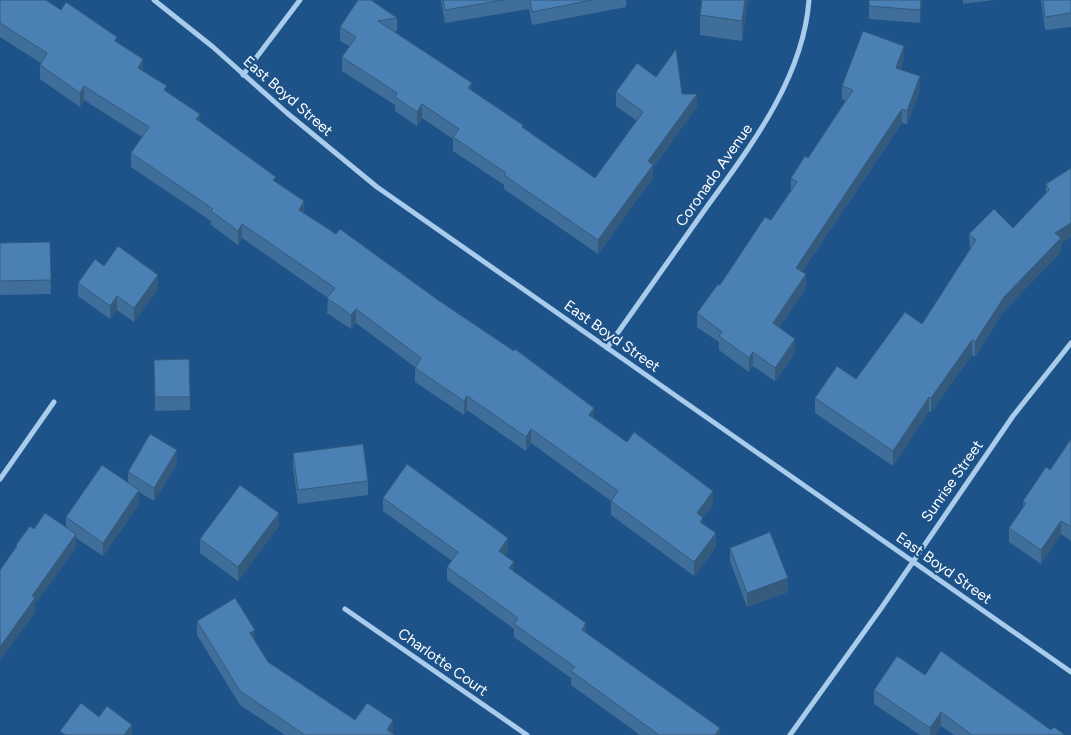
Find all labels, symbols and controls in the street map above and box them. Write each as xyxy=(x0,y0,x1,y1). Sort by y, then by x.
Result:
street label: East Boyd Street xyxy=(240,52,337,140)
street label: Coronado Avenue xyxy=(672,120,756,230)
street label: East Boyd Street xyxy=(561,296,664,376)
street label: Sunrise Street xyxy=(917,437,987,525)
street label: East Boyd Street xyxy=(893,528,996,608)
street label: Charlotte Court xyxy=(395,624,492,700)

